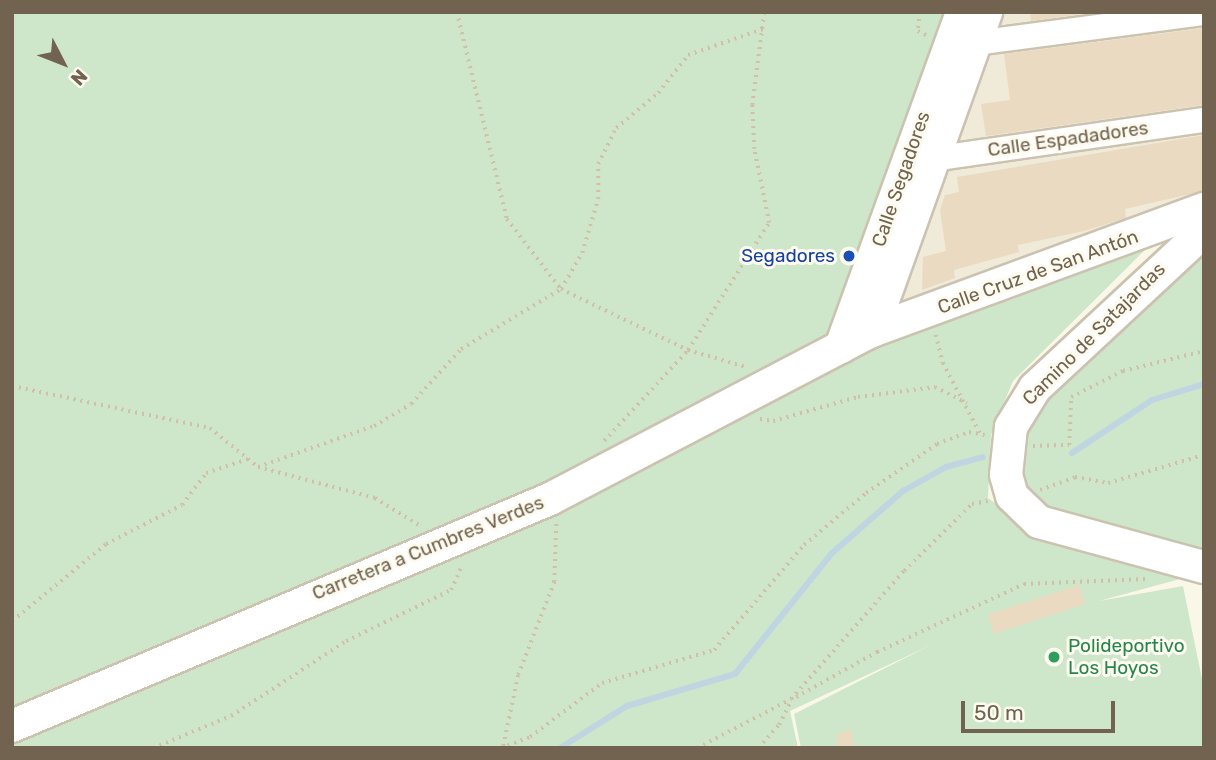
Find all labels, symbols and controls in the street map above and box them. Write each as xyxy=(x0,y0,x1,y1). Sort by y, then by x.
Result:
north arrow xyxy=(28,28,98,98)
text: N xyxy=(66,65,92,90)
street label: Calle Segadores xyxy=(867,108,935,250)
street label: Calle Espadadores xyxy=(986,116,1150,162)
street label: Calle Cruz de San Antón xyxy=(934,225,1142,319)
place label: Segadores xyxy=(741,245,835,267)
marker: Segadores xyxy=(841,248,857,264)
street label: Camino de Satajardas xyxy=(1018,258,1170,410)
street label: Carretera a Cumbres Verdes xyxy=(309,491,547,605)
place label: Polideportivo Los Hoyos xyxy=(1068,635,1185,679)
marker: Polideportivo Los Hoyos xyxy=(1046,649,1062,665)
scale bar xyxy=(964,686,1118,730)
text: 50 m xyxy=(974,700,1024,725)

